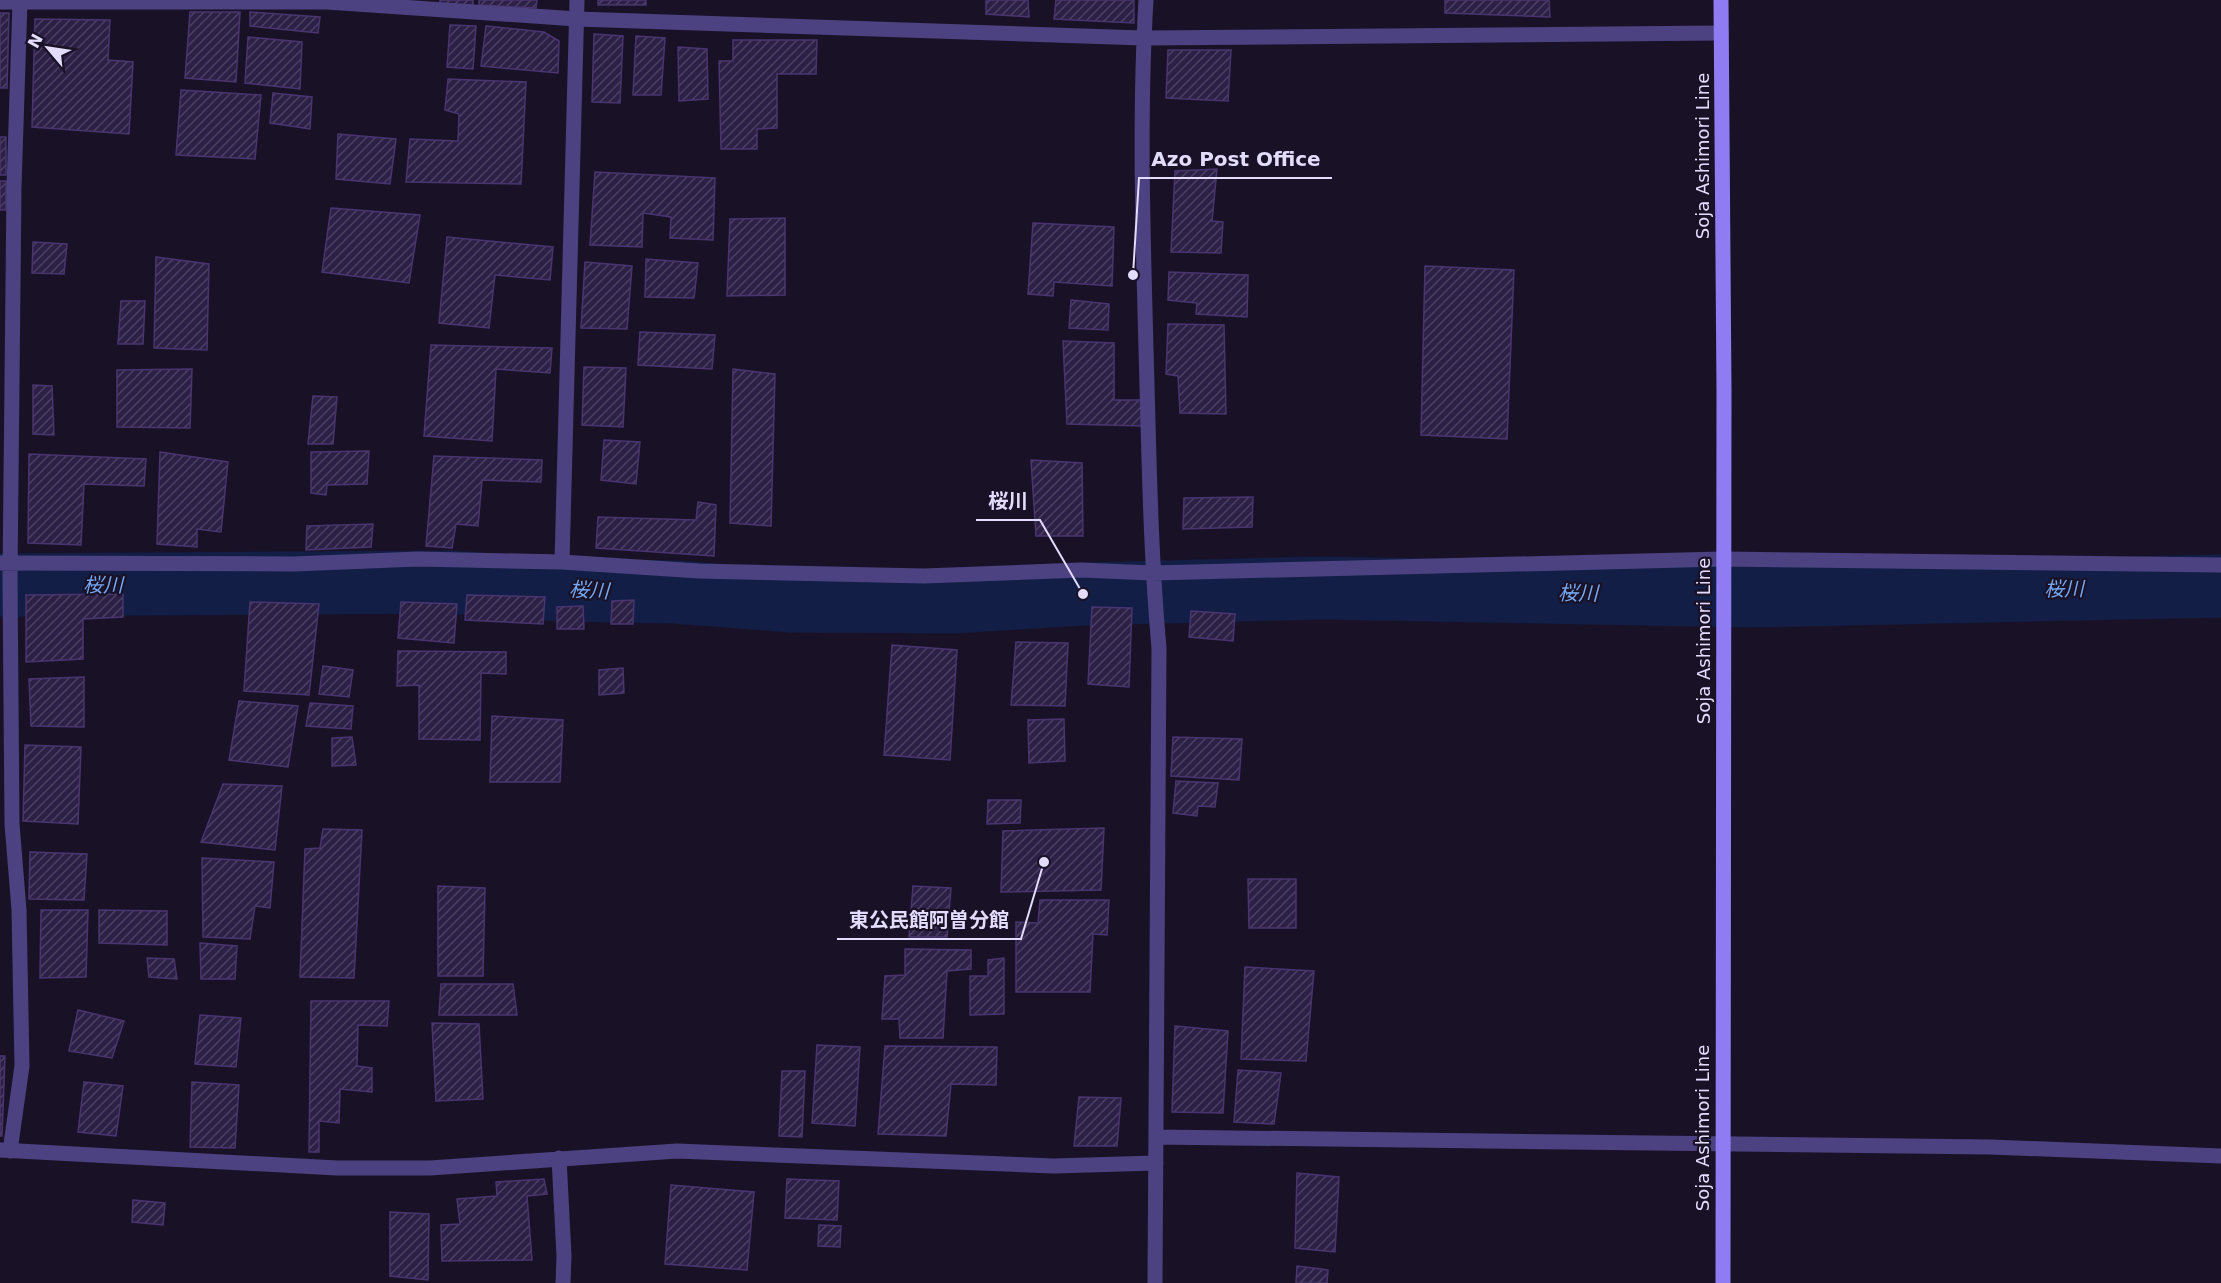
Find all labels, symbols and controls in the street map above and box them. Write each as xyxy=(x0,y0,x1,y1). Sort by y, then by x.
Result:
north arrow xyxy=(18,18,78,78)
text: N xyxy=(24,31,47,51)
street label: Soja Ashimori Line xyxy=(1692,73,1713,239)
callout: Azo Post Office xyxy=(1139,140,1332,178)
text: Azo Post Office xyxy=(1151,147,1321,171)
callout: 桜川 xyxy=(976,482,1040,520)
text: 桜川 xyxy=(988,489,1028,513)
street label: Soja Ashimori Line xyxy=(1693,558,1714,724)
water label: 桜川 xyxy=(83,573,125,597)
water label: 桜川 xyxy=(568,577,612,603)
water label: 桜川 xyxy=(2044,577,2086,601)
water label: 桜川 xyxy=(1558,581,1600,605)
callout: 東公民館阿曽分館 xyxy=(837,901,1021,939)
text: 東公民館阿曽分館 xyxy=(849,908,1009,932)
street label: Soja Ashimori Line xyxy=(1692,1045,1713,1211)

